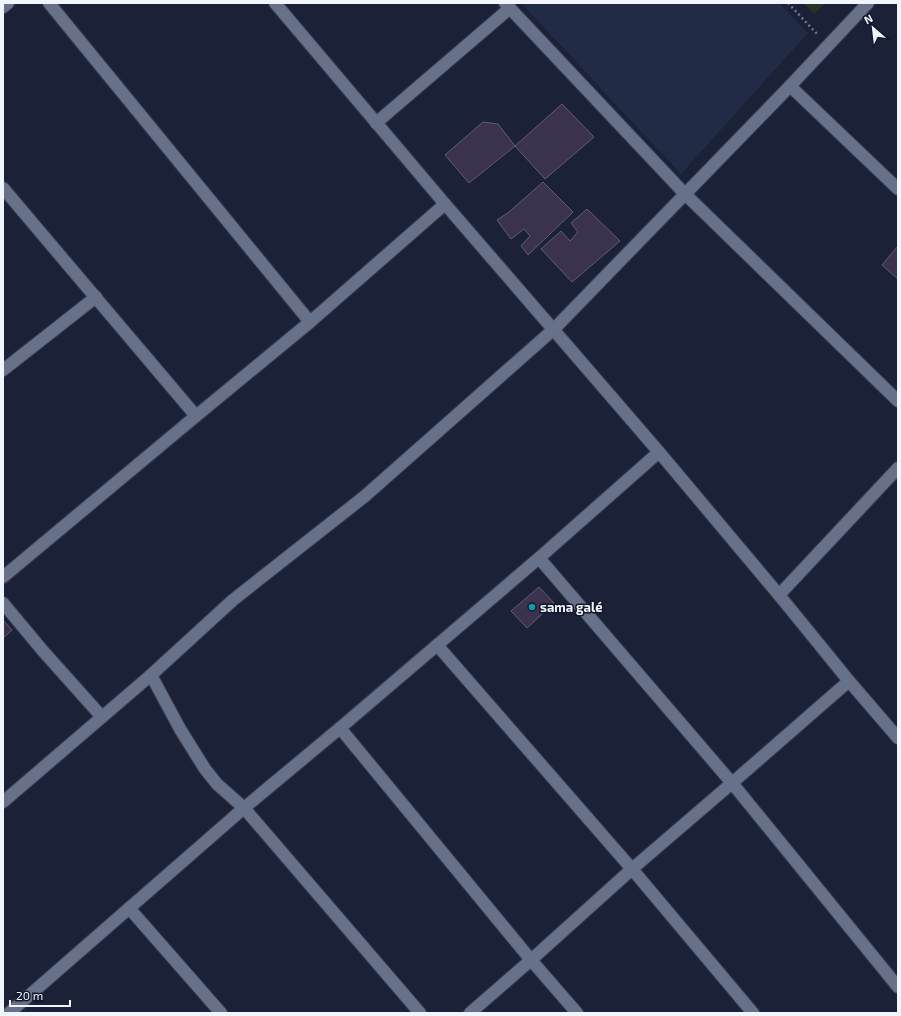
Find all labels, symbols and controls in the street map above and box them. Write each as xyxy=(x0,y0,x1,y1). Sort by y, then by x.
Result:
north arrow xyxy=(853,8,893,48)
text: N xyxy=(862,11,875,26)
place label: sama galé xyxy=(540,599,603,615)
marker: sama galé xyxy=(527,602,537,612)
scale bar xyxy=(10,982,70,1008)
text: 20 m xyxy=(16,988,43,1002)

